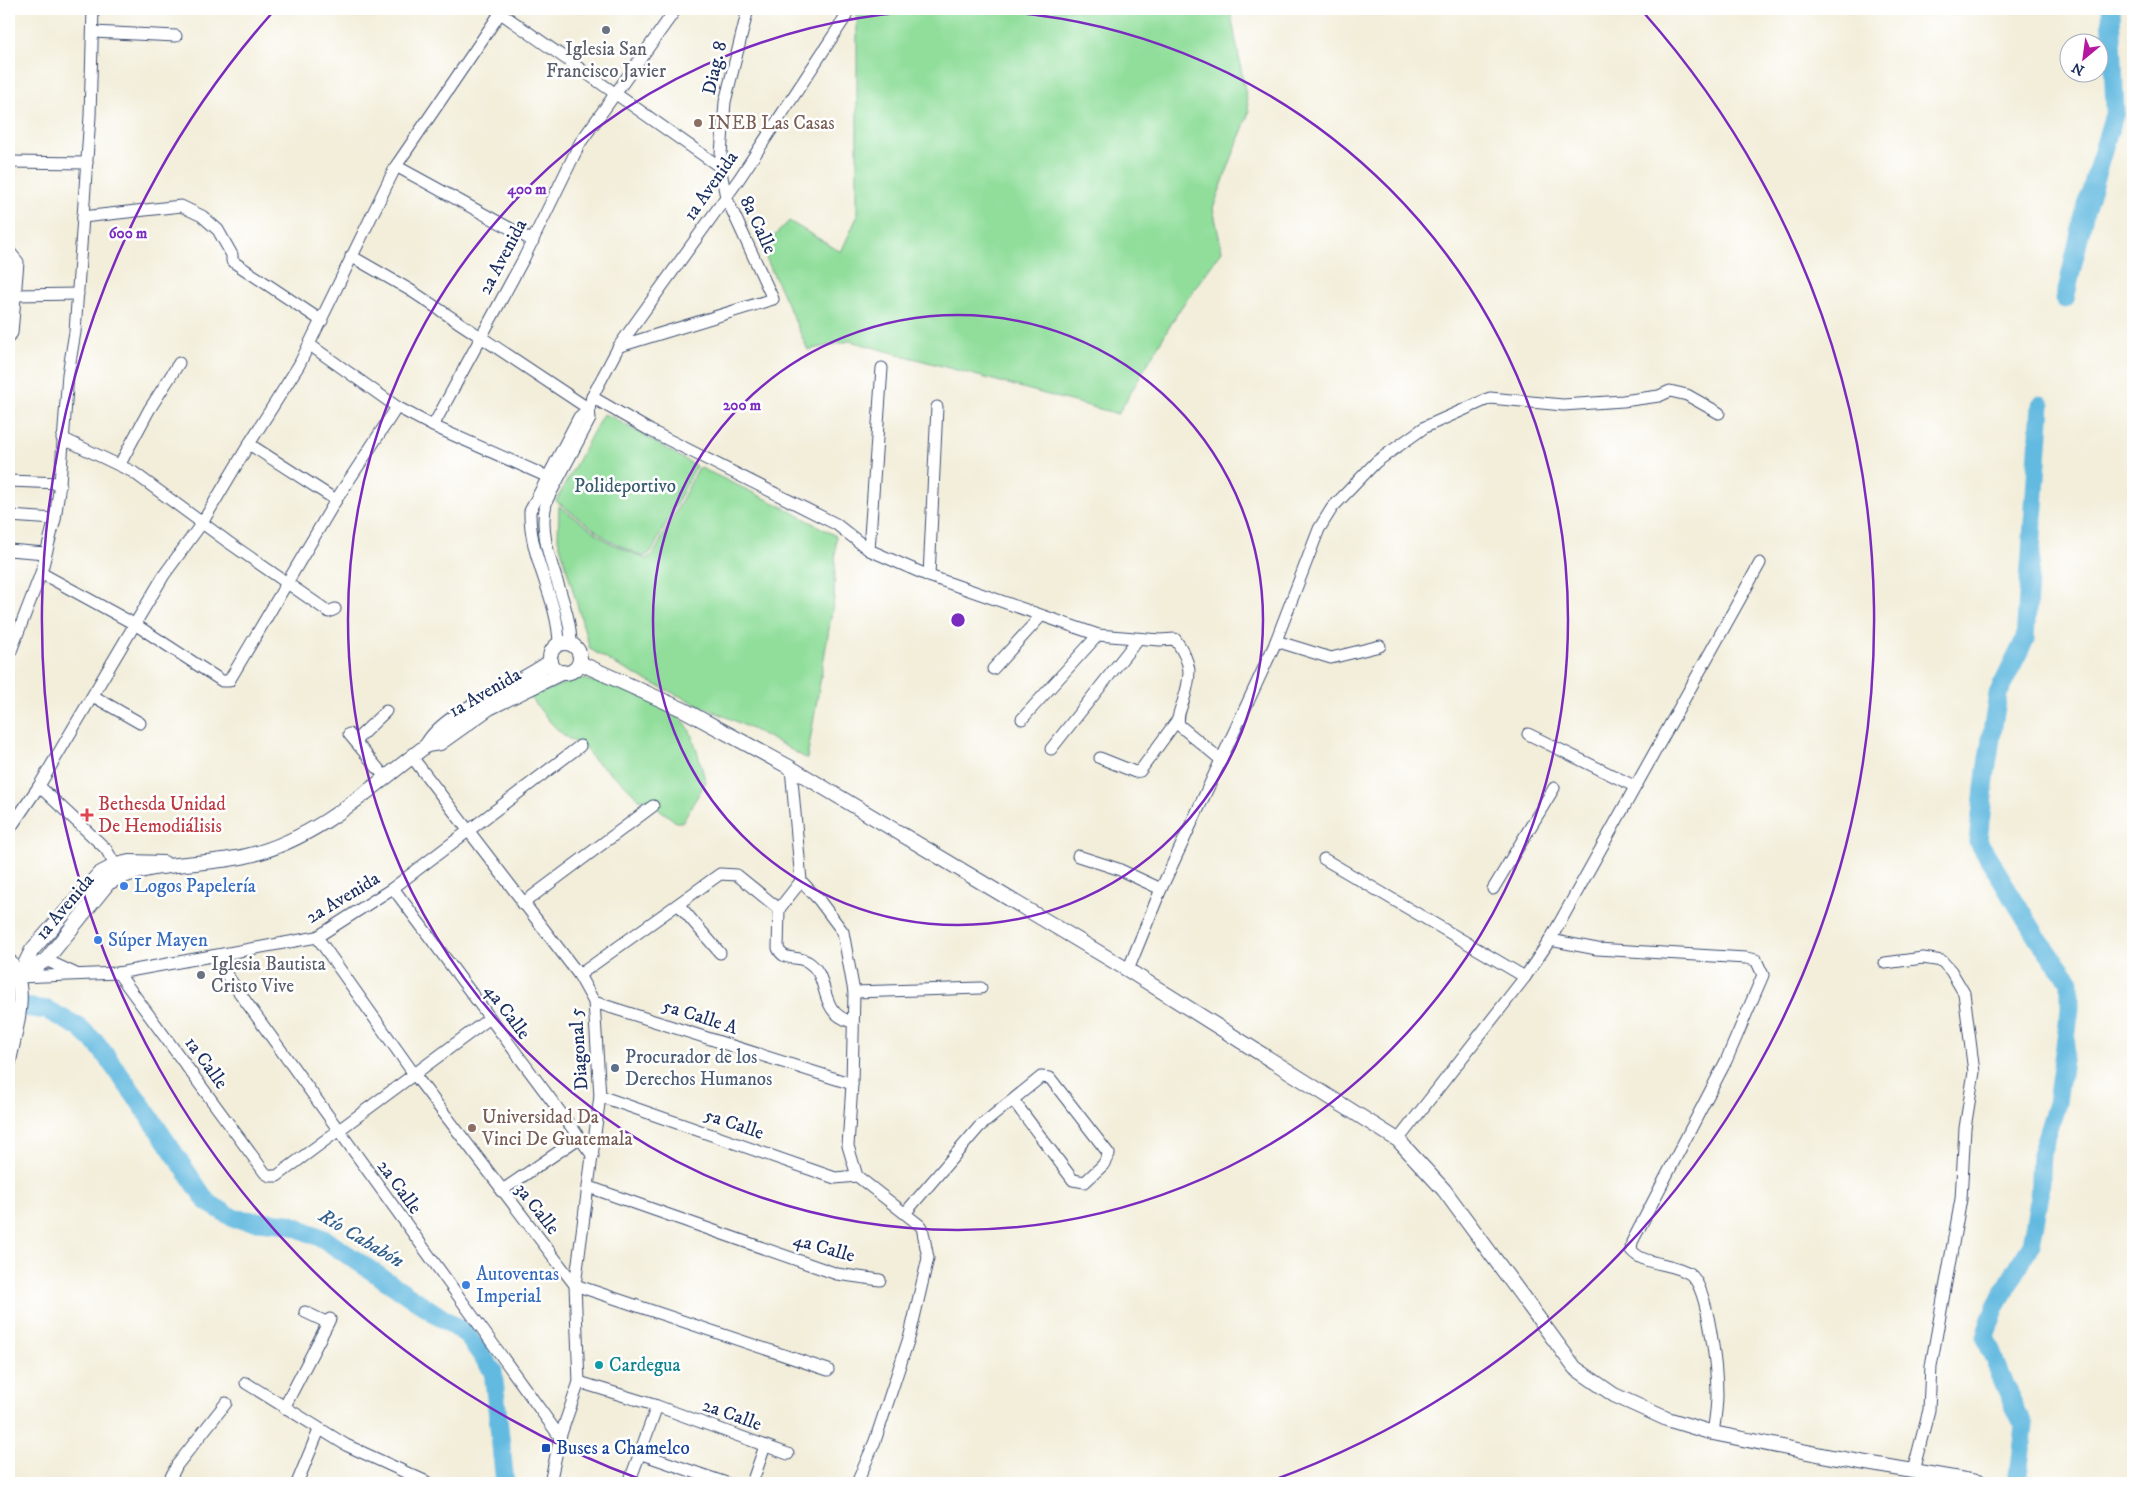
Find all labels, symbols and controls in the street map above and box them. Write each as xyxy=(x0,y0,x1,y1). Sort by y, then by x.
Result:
marker: Iglesia San Francisco Javier xyxy=(600,24,612,36)
north arrow xyxy=(2060,32,2110,82)
place label: Iglesia San Francisco Javier xyxy=(546,38,666,83)
street label: Diag. 8 xyxy=(698,39,732,97)
text: N xyxy=(2068,58,2088,79)
place label: INEB Las Casas xyxy=(708,112,835,135)
marker: INEB Las Casas xyxy=(692,117,704,129)
street label: 1a Avenida xyxy=(679,147,743,225)
text: 400 m xyxy=(506,180,547,199)
street label: 8a Calle xyxy=(735,192,781,258)
street label: 2a Avenida xyxy=(474,216,532,298)
text: 600 m xyxy=(109,224,148,243)
text: 200 m xyxy=(723,396,762,415)
park label: Polideportivo xyxy=(574,475,676,498)
centre of rings xyxy=(949,611,967,629)
street label: 1a Avenida xyxy=(445,663,525,723)
place label: Bethesda Unidad De Hemodiálisis xyxy=(98,793,226,838)
marker: Bethesda Unidad De Hemodiálisis xyxy=(80,808,94,822)
street label: 2a Avenida xyxy=(302,867,384,929)
street label: 1a Avenida xyxy=(31,869,99,945)
place label: Logos Papelería xyxy=(134,875,256,898)
marker: Logos Papelería xyxy=(118,880,130,892)
place label: Súper Mayen xyxy=(108,929,208,952)
marker: Súper Mayen xyxy=(92,934,104,946)
place label: Iglesia Bautista Cristo Vive xyxy=(211,953,326,998)
marker: Iglesia Bautista Cristo Vive xyxy=(195,969,207,981)
street label: 4a Calle xyxy=(479,980,535,1044)
street label: 5a Calle A xyxy=(660,994,741,1040)
street label: Diagonal 5 xyxy=(565,1006,593,1091)
street label: 1a Calle xyxy=(179,1032,233,1094)
place label: Procurador de los Derechos Humanos xyxy=(625,1046,772,1091)
marker: Procurador de los Derechos Humanos xyxy=(609,1062,621,1074)
street label: 5a Calle xyxy=(701,1103,767,1145)
place label: Universidad Da Vinci De Guatemala xyxy=(481,1106,633,1151)
marker: Universidad Da Vinci De Guatemala xyxy=(466,1122,478,1134)
street label: 2a Calle xyxy=(372,1155,426,1219)
street label: 3a Calle xyxy=(510,1179,564,1239)
water label: Río Cahabón xyxy=(313,1203,408,1274)
street label: 4a Calle xyxy=(791,1228,858,1268)
place label: Autoventas Imperial xyxy=(476,1263,559,1308)
marker: Autoventas Imperial xyxy=(460,1279,472,1291)
place label: Cardegua xyxy=(609,1354,681,1377)
marker: Cardegua xyxy=(593,1359,605,1371)
street label: 2a Calle xyxy=(699,1394,765,1436)
place label: Buses a Chamelco xyxy=(556,1437,690,1460)
marker: Buses a Chamelco xyxy=(540,1442,552,1454)

